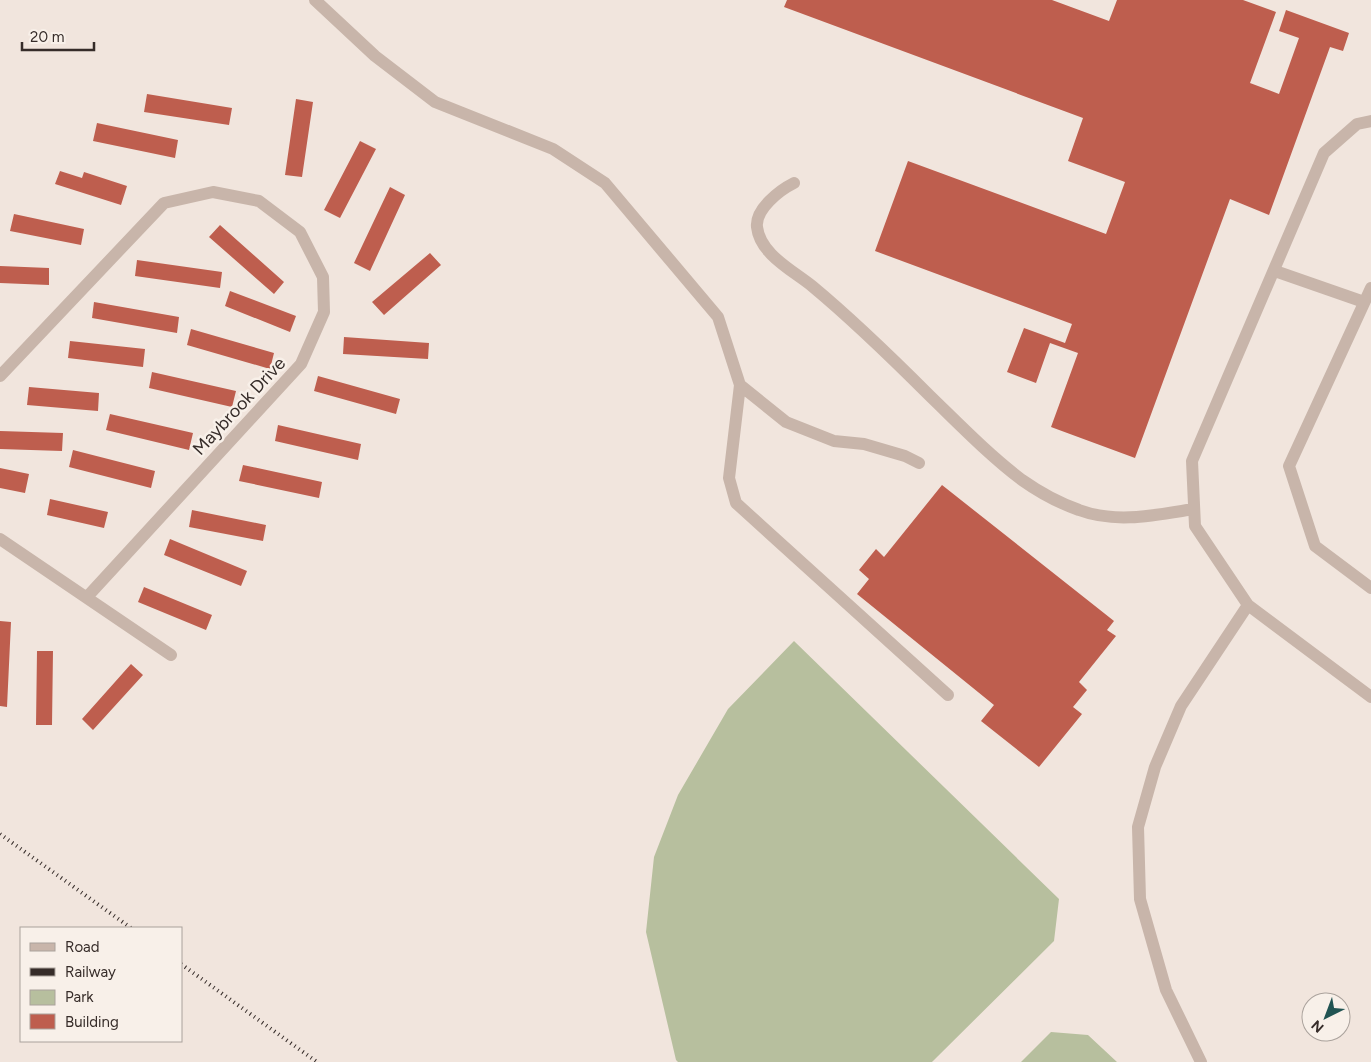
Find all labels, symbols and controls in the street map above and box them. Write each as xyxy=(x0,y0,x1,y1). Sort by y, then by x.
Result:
scale bar xyxy=(22,20,95,52)
text: 20 m xyxy=(30,28,64,46)
street label: Maybrook Drive xyxy=(188,352,290,460)
legend xyxy=(20,927,182,1042)
text: Road xyxy=(65,938,100,956)
text: Railway xyxy=(65,963,116,981)
text: Park xyxy=(65,988,94,1006)
north arrow xyxy=(1301,992,1351,1042)
text: Building xyxy=(65,1013,119,1031)
text: N xyxy=(1308,1016,1327,1036)

